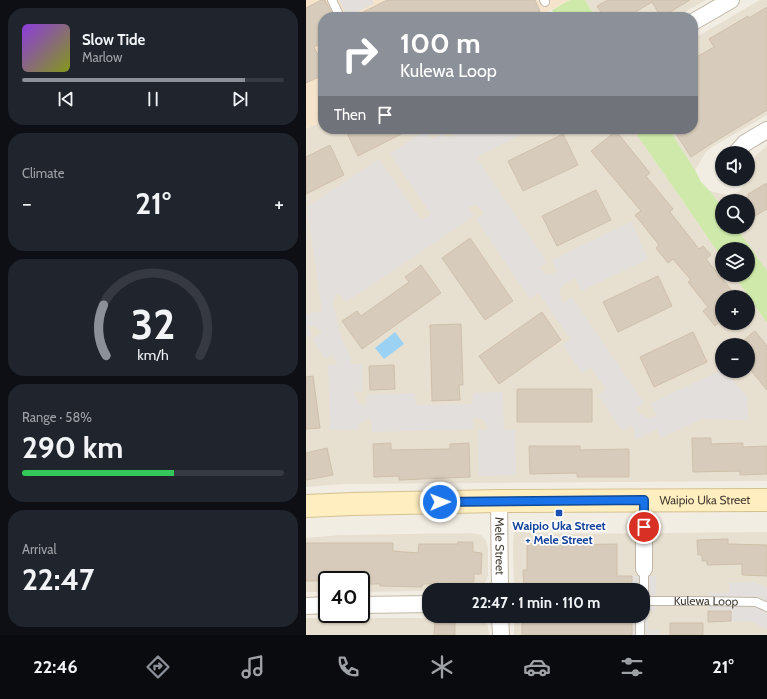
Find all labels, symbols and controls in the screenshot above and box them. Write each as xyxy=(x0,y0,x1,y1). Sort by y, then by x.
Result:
text: 100 m xyxy=(400,26,481,60)
icon: right xyxy=(334,28,386,80)
text: Slow Tide xyxy=(82,31,145,49)
text: Marlow xyxy=(82,49,122,65)
text: Kulewa Loop xyxy=(400,60,497,82)
icon: previous xyxy=(55,88,77,110)
icon: pause xyxy=(142,88,164,110)
icon: next xyxy=(229,88,251,110)
icon: arrive xyxy=(374,104,396,126)
text: Then xyxy=(334,106,366,124)
map controls xyxy=(715,146,755,378)
button: sound xyxy=(715,146,755,186)
text: Climate xyxy=(22,165,64,181)
text: 21° xyxy=(135,185,171,222)
text: − xyxy=(22,190,32,217)
text: + xyxy=(274,190,284,217)
button: search xyxy=(715,194,755,234)
button: layers xyxy=(715,242,755,282)
button: + xyxy=(715,290,755,330)
text: 32 xyxy=(131,298,175,348)
button: − xyxy=(715,338,755,378)
text: km/h xyxy=(137,345,169,363)
text: Range · 58% xyxy=(22,409,92,425)
text: 290 km xyxy=(22,429,123,466)
position arrow xyxy=(419,481,461,523)
street label: Waipio Uka Street xyxy=(659,492,750,507)
marker: Waipio Uka Street + Mele Street xyxy=(554,508,564,518)
pin xyxy=(627,510,661,544)
icon: arrive xyxy=(633,516,655,538)
street label: Mele Street xyxy=(492,517,508,575)
place label: Waipio Uka Street + Mele Street xyxy=(512,518,606,547)
text: Arrival xyxy=(22,541,57,557)
text: 22:47 xyxy=(22,561,94,598)
speed limit sign: 40 xyxy=(318,571,370,623)
street label: Kulewa Loop xyxy=(674,593,739,609)
text: 22:47 · 1 min · 110 m xyxy=(472,594,600,612)
icon: directions xyxy=(144,653,172,681)
icon: music xyxy=(239,653,267,681)
icon: phone xyxy=(334,653,362,681)
icon: climate xyxy=(428,653,456,681)
icon: car xyxy=(523,653,551,681)
icon: filters xyxy=(618,653,646,681)
text: 22:46 xyxy=(33,656,78,678)
text: 21° xyxy=(712,656,734,678)

